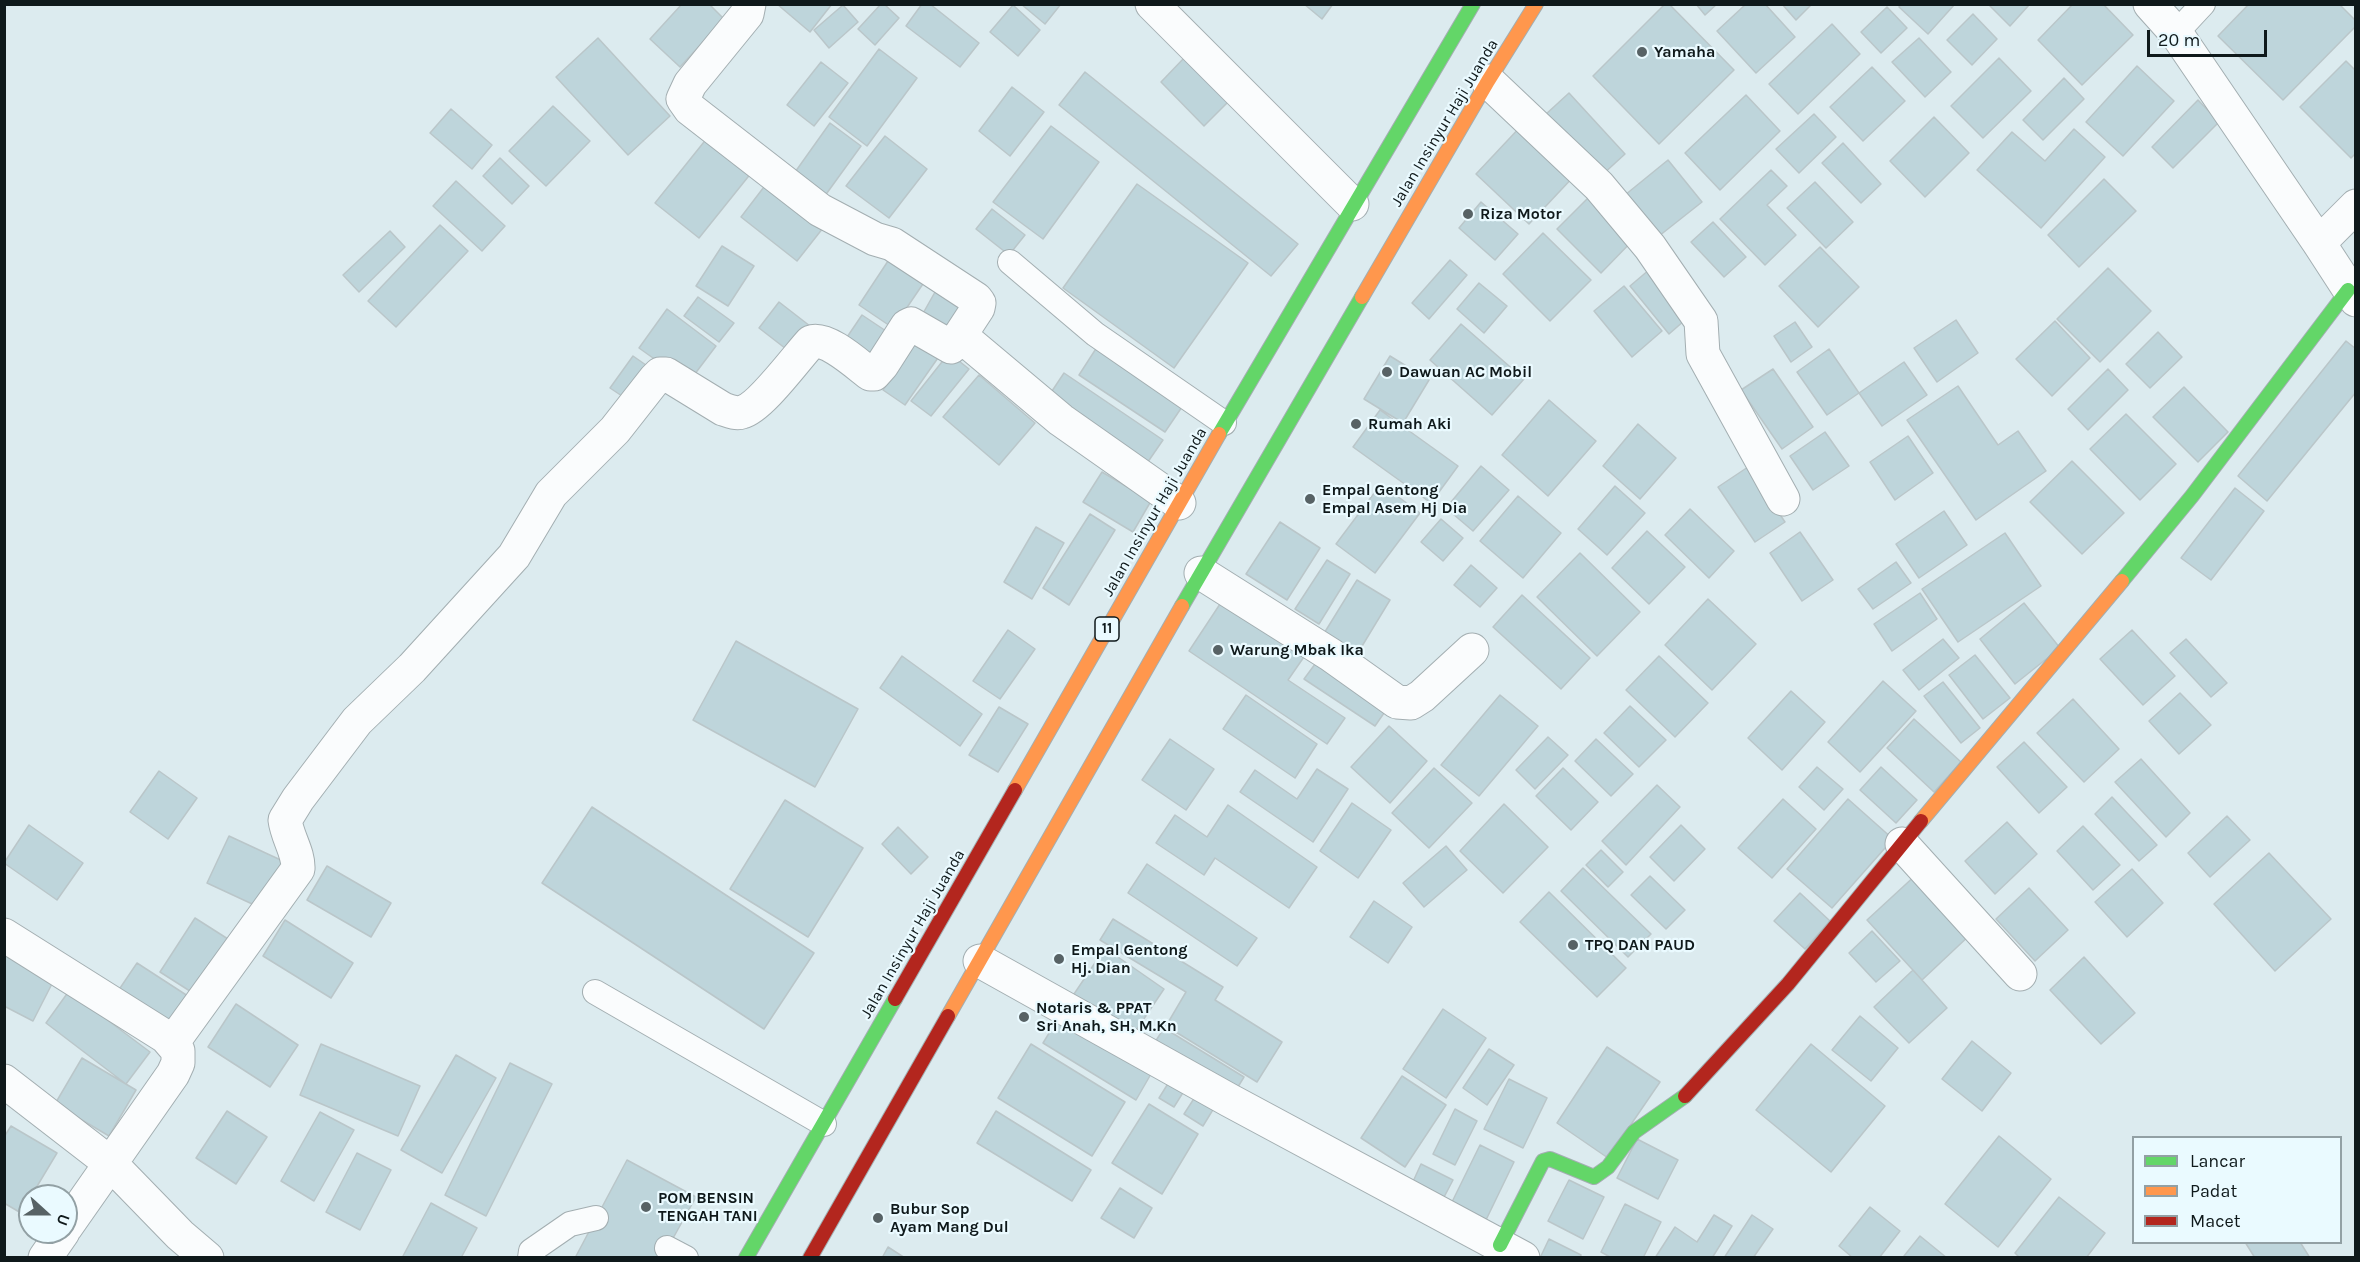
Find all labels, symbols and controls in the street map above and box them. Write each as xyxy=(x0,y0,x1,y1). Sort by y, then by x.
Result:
scale bar xyxy=(2150,18,2270,56)
text: 20 m xyxy=(2158,29,2200,51)
street label: Jalan Insinyur Haji Juanda xyxy=(1387,36,1503,210)
place label: Yamaha xyxy=(1654,42,1715,62)
marker: Yamaha xyxy=(1635,45,1649,59)
place label: Riza Motor xyxy=(1480,204,1562,224)
marker: Riza Motor xyxy=(1461,207,1475,221)
place label: Dawuan AC Mobil xyxy=(1399,362,1532,382)
marker: Dawuan AC Mobil xyxy=(1380,365,1394,379)
place label: Rumah Aki xyxy=(1368,414,1452,434)
marker: Rumah Aki xyxy=(1349,417,1363,431)
street label: Jalan Insinyur Haji Juanda xyxy=(1099,424,1211,600)
place label: Empal Gentong Empal Asem Hj Dia xyxy=(1322,480,1467,518)
marker: Empal Gentong Empal Asem Hj Dia xyxy=(1303,492,1317,506)
road number: 11 xyxy=(1095,617,1119,641)
place label: Warung Mbak Ika xyxy=(1230,640,1364,660)
marker: Warung Mbak Ika xyxy=(1211,643,1225,657)
street label: Jalan Insinyur Haji Juanda xyxy=(857,846,969,1022)
place label: TPQ DAN PAUD xyxy=(1585,935,1695,955)
marker: TPQ DAN PAUD xyxy=(1566,938,1580,952)
place label: Empal Gentong Hj. Dian xyxy=(1071,940,1188,978)
marker: Empal Gentong Hj. Dian xyxy=(1052,952,1066,966)
place label: Notaris & PPAT Sri Anah, SH, M.Kn xyxy=(1036,998,1177,1036)
marker: Notaris & PPAT Sri Anah, SH, M.Kn xyxy=(1017,1010,1031,1024)
legend xyxy=(2132,1136,2342,1244)
text: Lancar xyxy=(2190,1150,2245,1172)
text: Padat xyxy=(2190,1180,2237,1202)
north arrow xyxy=(18,1184,78,1244)
place label: POM BENSIN TENGAH TANI xyxy=(658,1188,758,1226)
place label: Bubur Sop Ayam Mang Dul xyxy=(890,1199,1009,1237)
marker: POM BENSIN TENGAH TANI xyxy=(639,1200,653,1214)
text: Macet xyxy=(2190,1210,2240,1232)
text: U xyxy=(53,1211,74,1228)
marker: Bubur Sop Ayam Mang Dul xyxy=(871,1211,885,1225)

